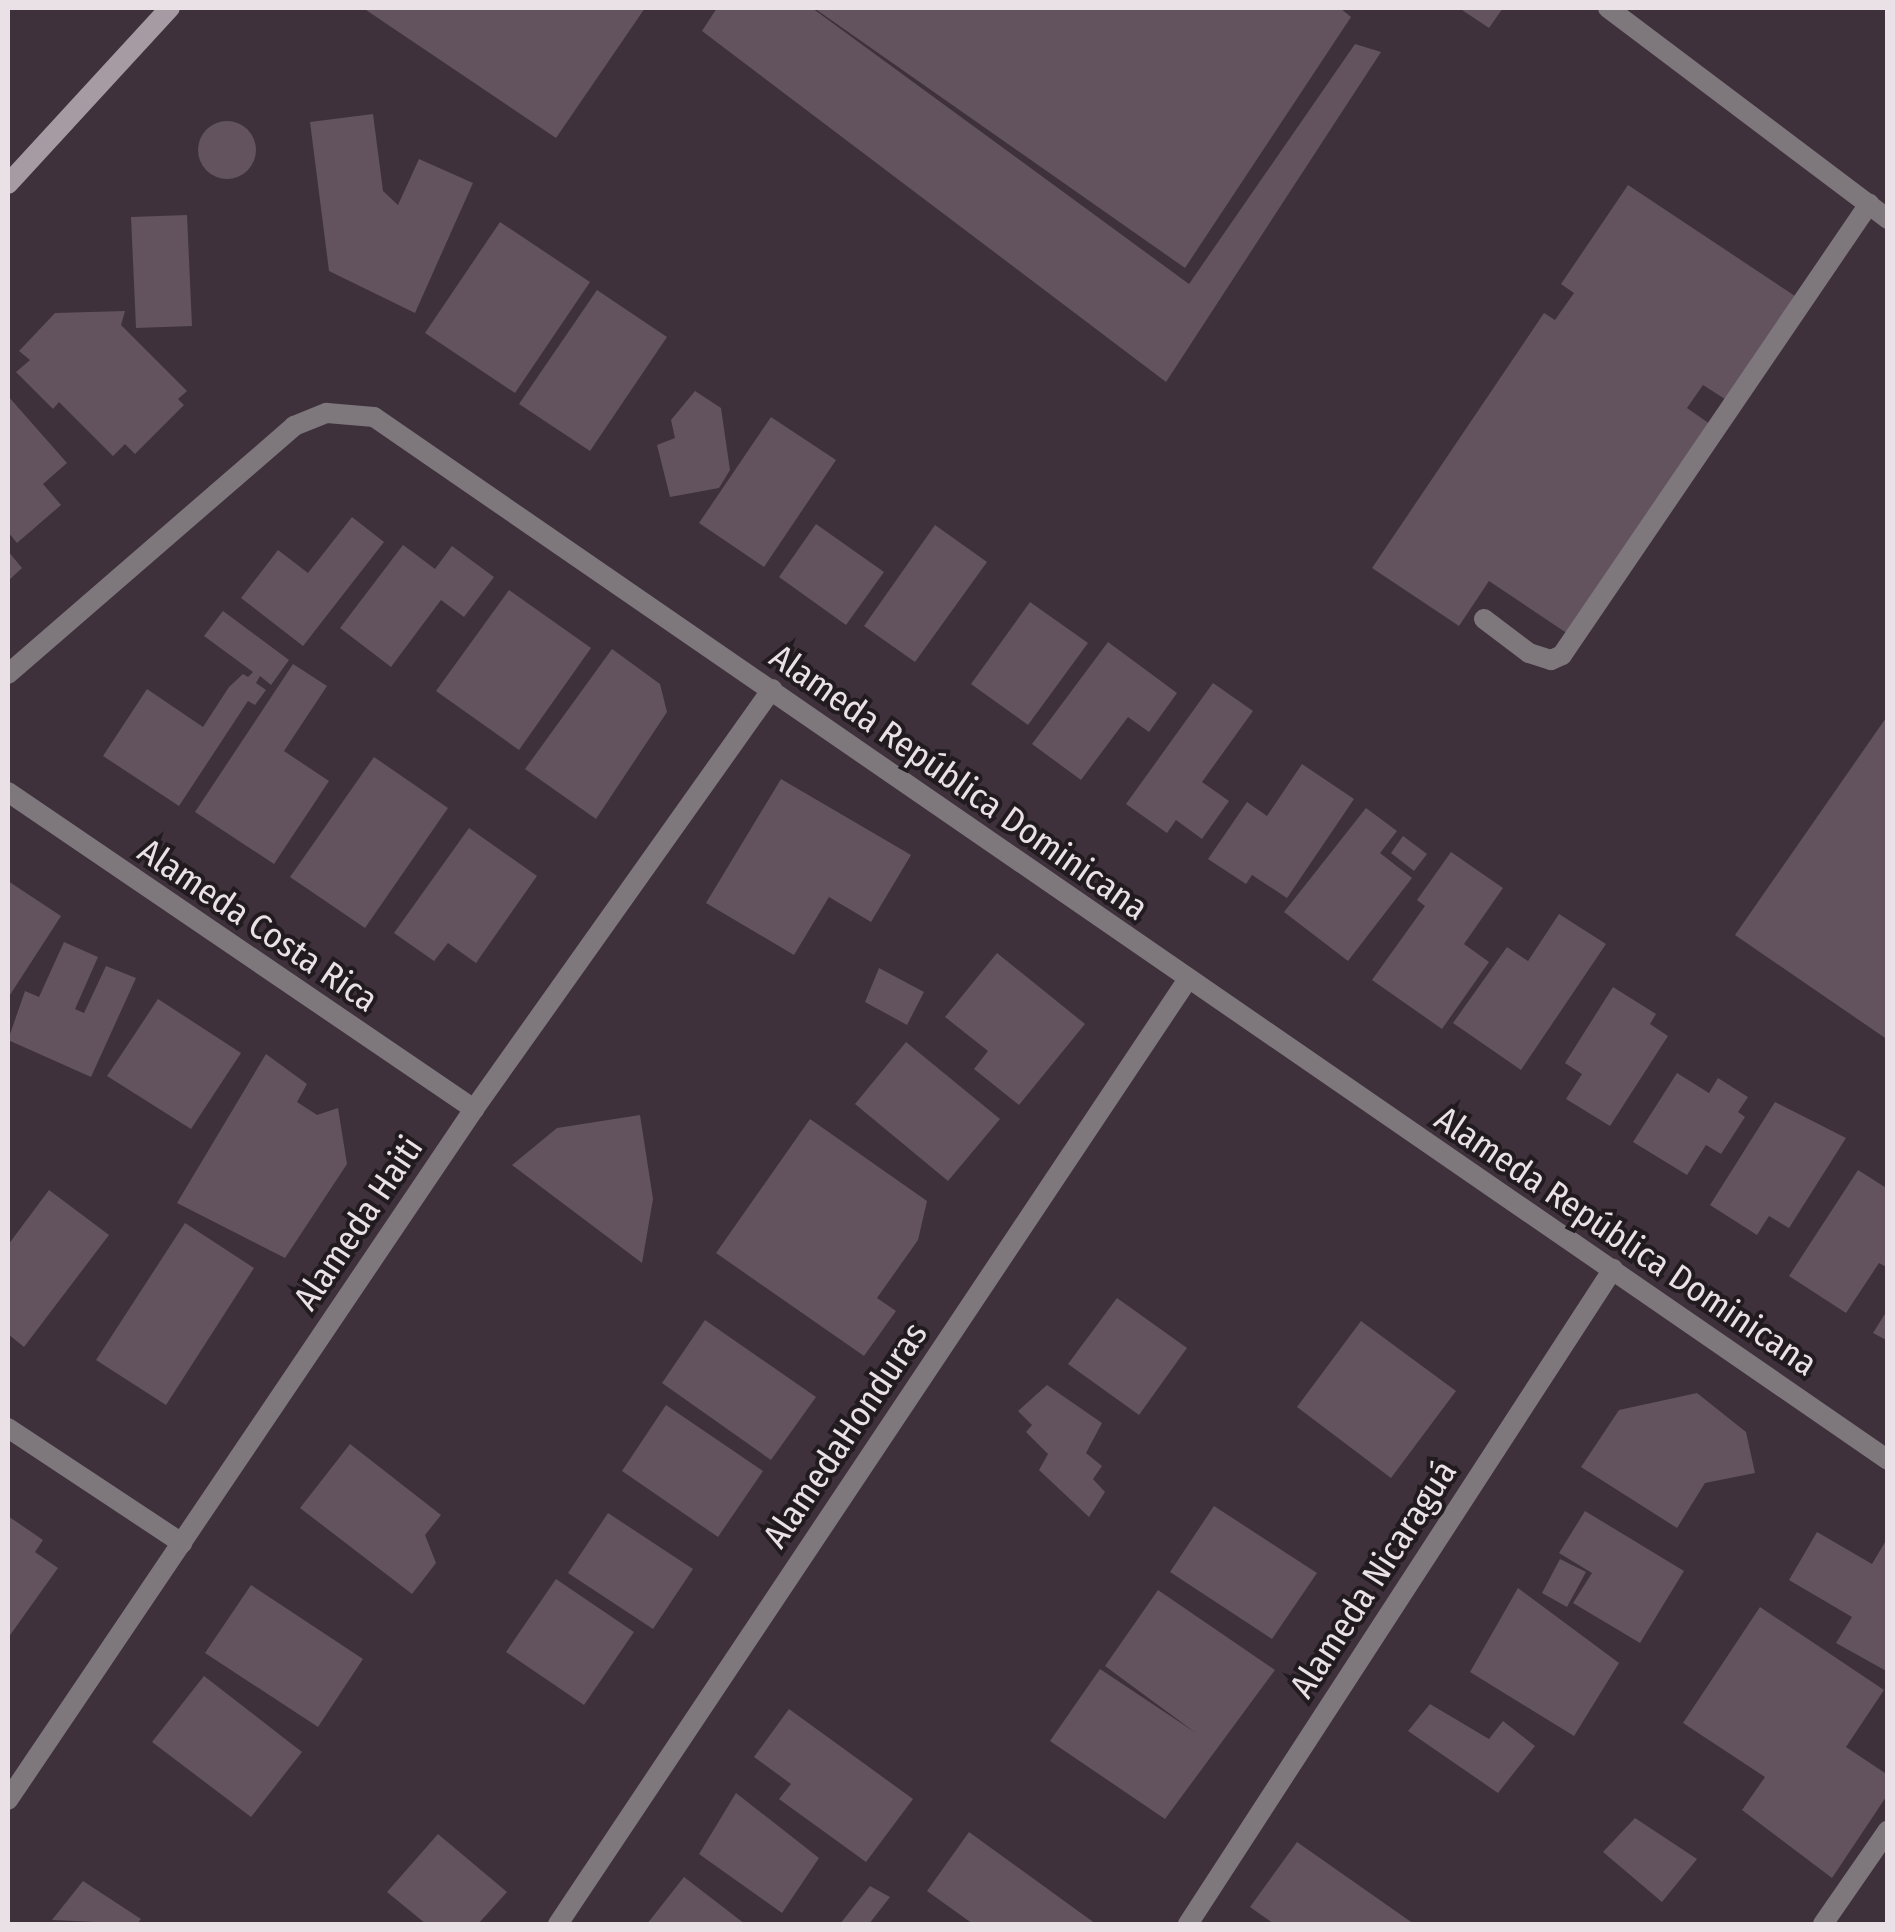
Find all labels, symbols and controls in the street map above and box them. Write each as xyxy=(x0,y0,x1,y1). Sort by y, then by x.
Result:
street label: Alameda República Dominicana xyxy=(762,635,1156,929)
street label: Alameda Costa Rica xyxy=(130,829,386,1021)
street label: Alameda República Dominicana xyxy=(1427,1097,1825,1385)
street label: Alameda Haiti xyxy=(285,1128,431,1318)
street label: AlamedaHonduras xyxy=(754,1314,936,1556)
street label: Alameda Nicaraguá xyxy=(1281,1453,1465,1705)

